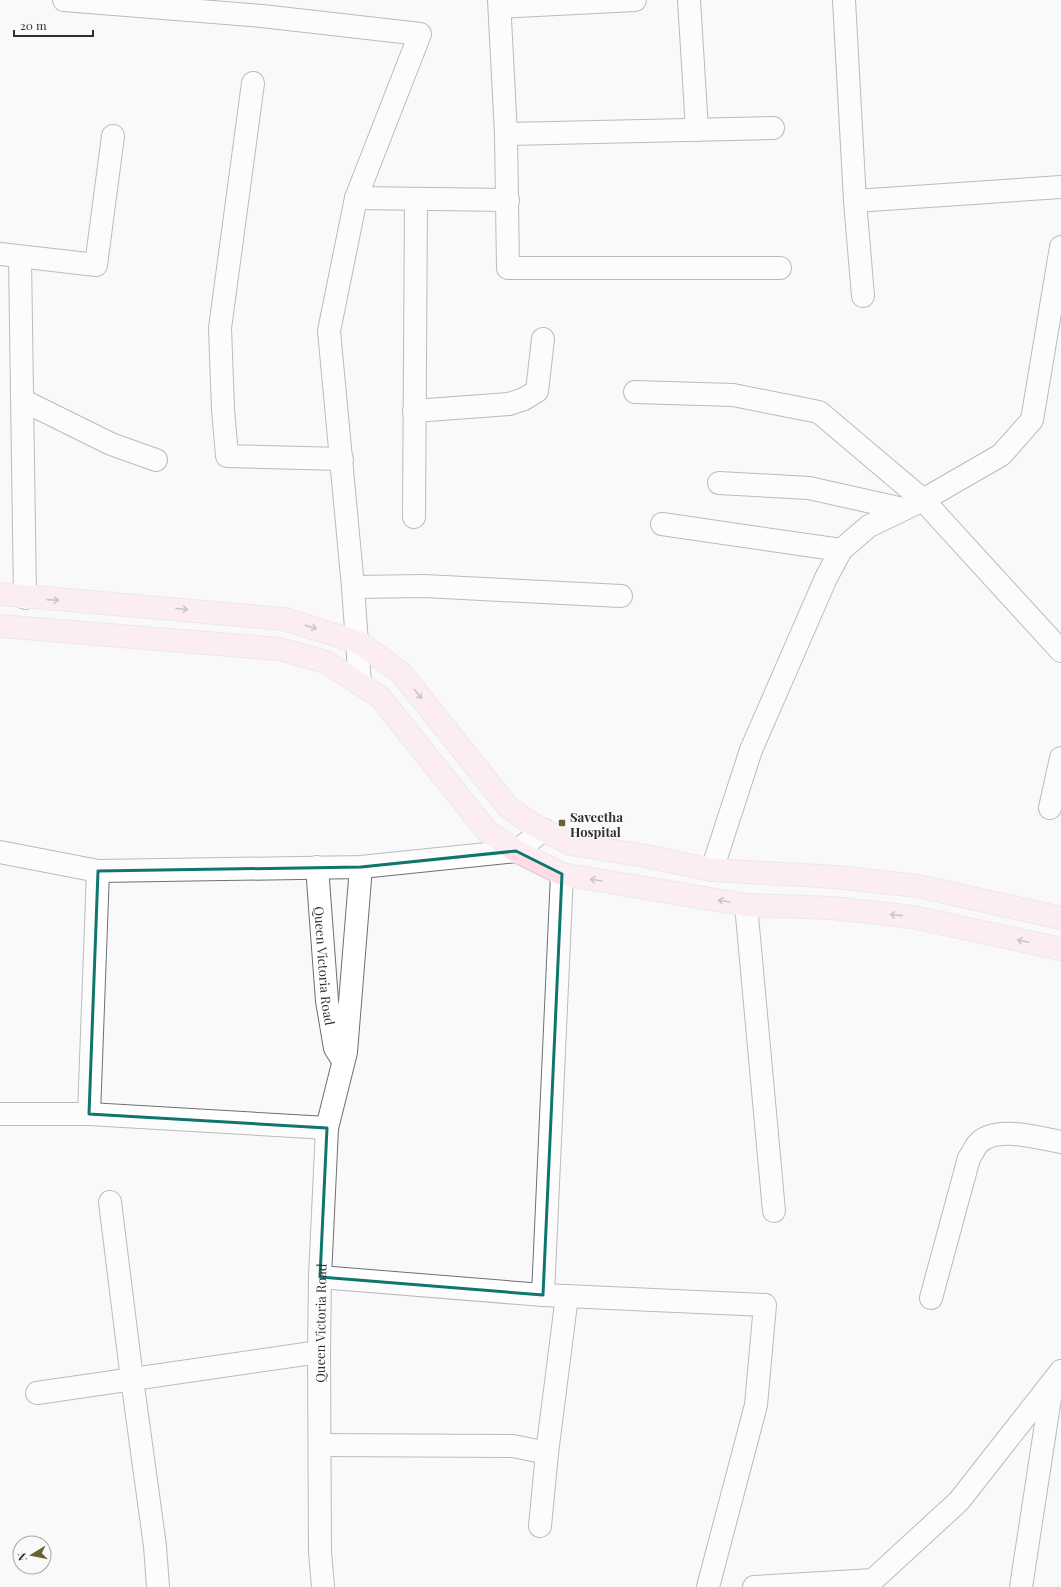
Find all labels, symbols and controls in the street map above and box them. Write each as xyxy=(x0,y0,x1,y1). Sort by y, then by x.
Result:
scale bar xyxy=(14,12,93,38)
text: 20 m xyxy=(20,17,47,33)
one-way arrow xyxy=(46,596,59,603)
one-way arrow xyxy=(175,606,188,613)
one-way arrow xyxy=(304,624,317,631)
one-way arrow xyxy=(414,689,422,700)
place label: Saveetha Hospital xyxy=(570,808,623,840)
marker: Saveetha Hospital xyxy=(557,818,567,828)
one-way arrow xyxy=(590,876,603,884)
one-way arrow xyxy=(718,897,731,905)
street label: Queen Victoria Road xyxy=(311,906,340,1027)
one-way arrow xyxy=(889,911,902,919)
one-way arrow xyxy=(1017,937,1030,945)
street label: Queen Victoria Road xyxy=(310,1263,329,1383)
north arrow xyxy=(12,1535,52,1575)
text: N xyxy=(14,1552,30,1562)

